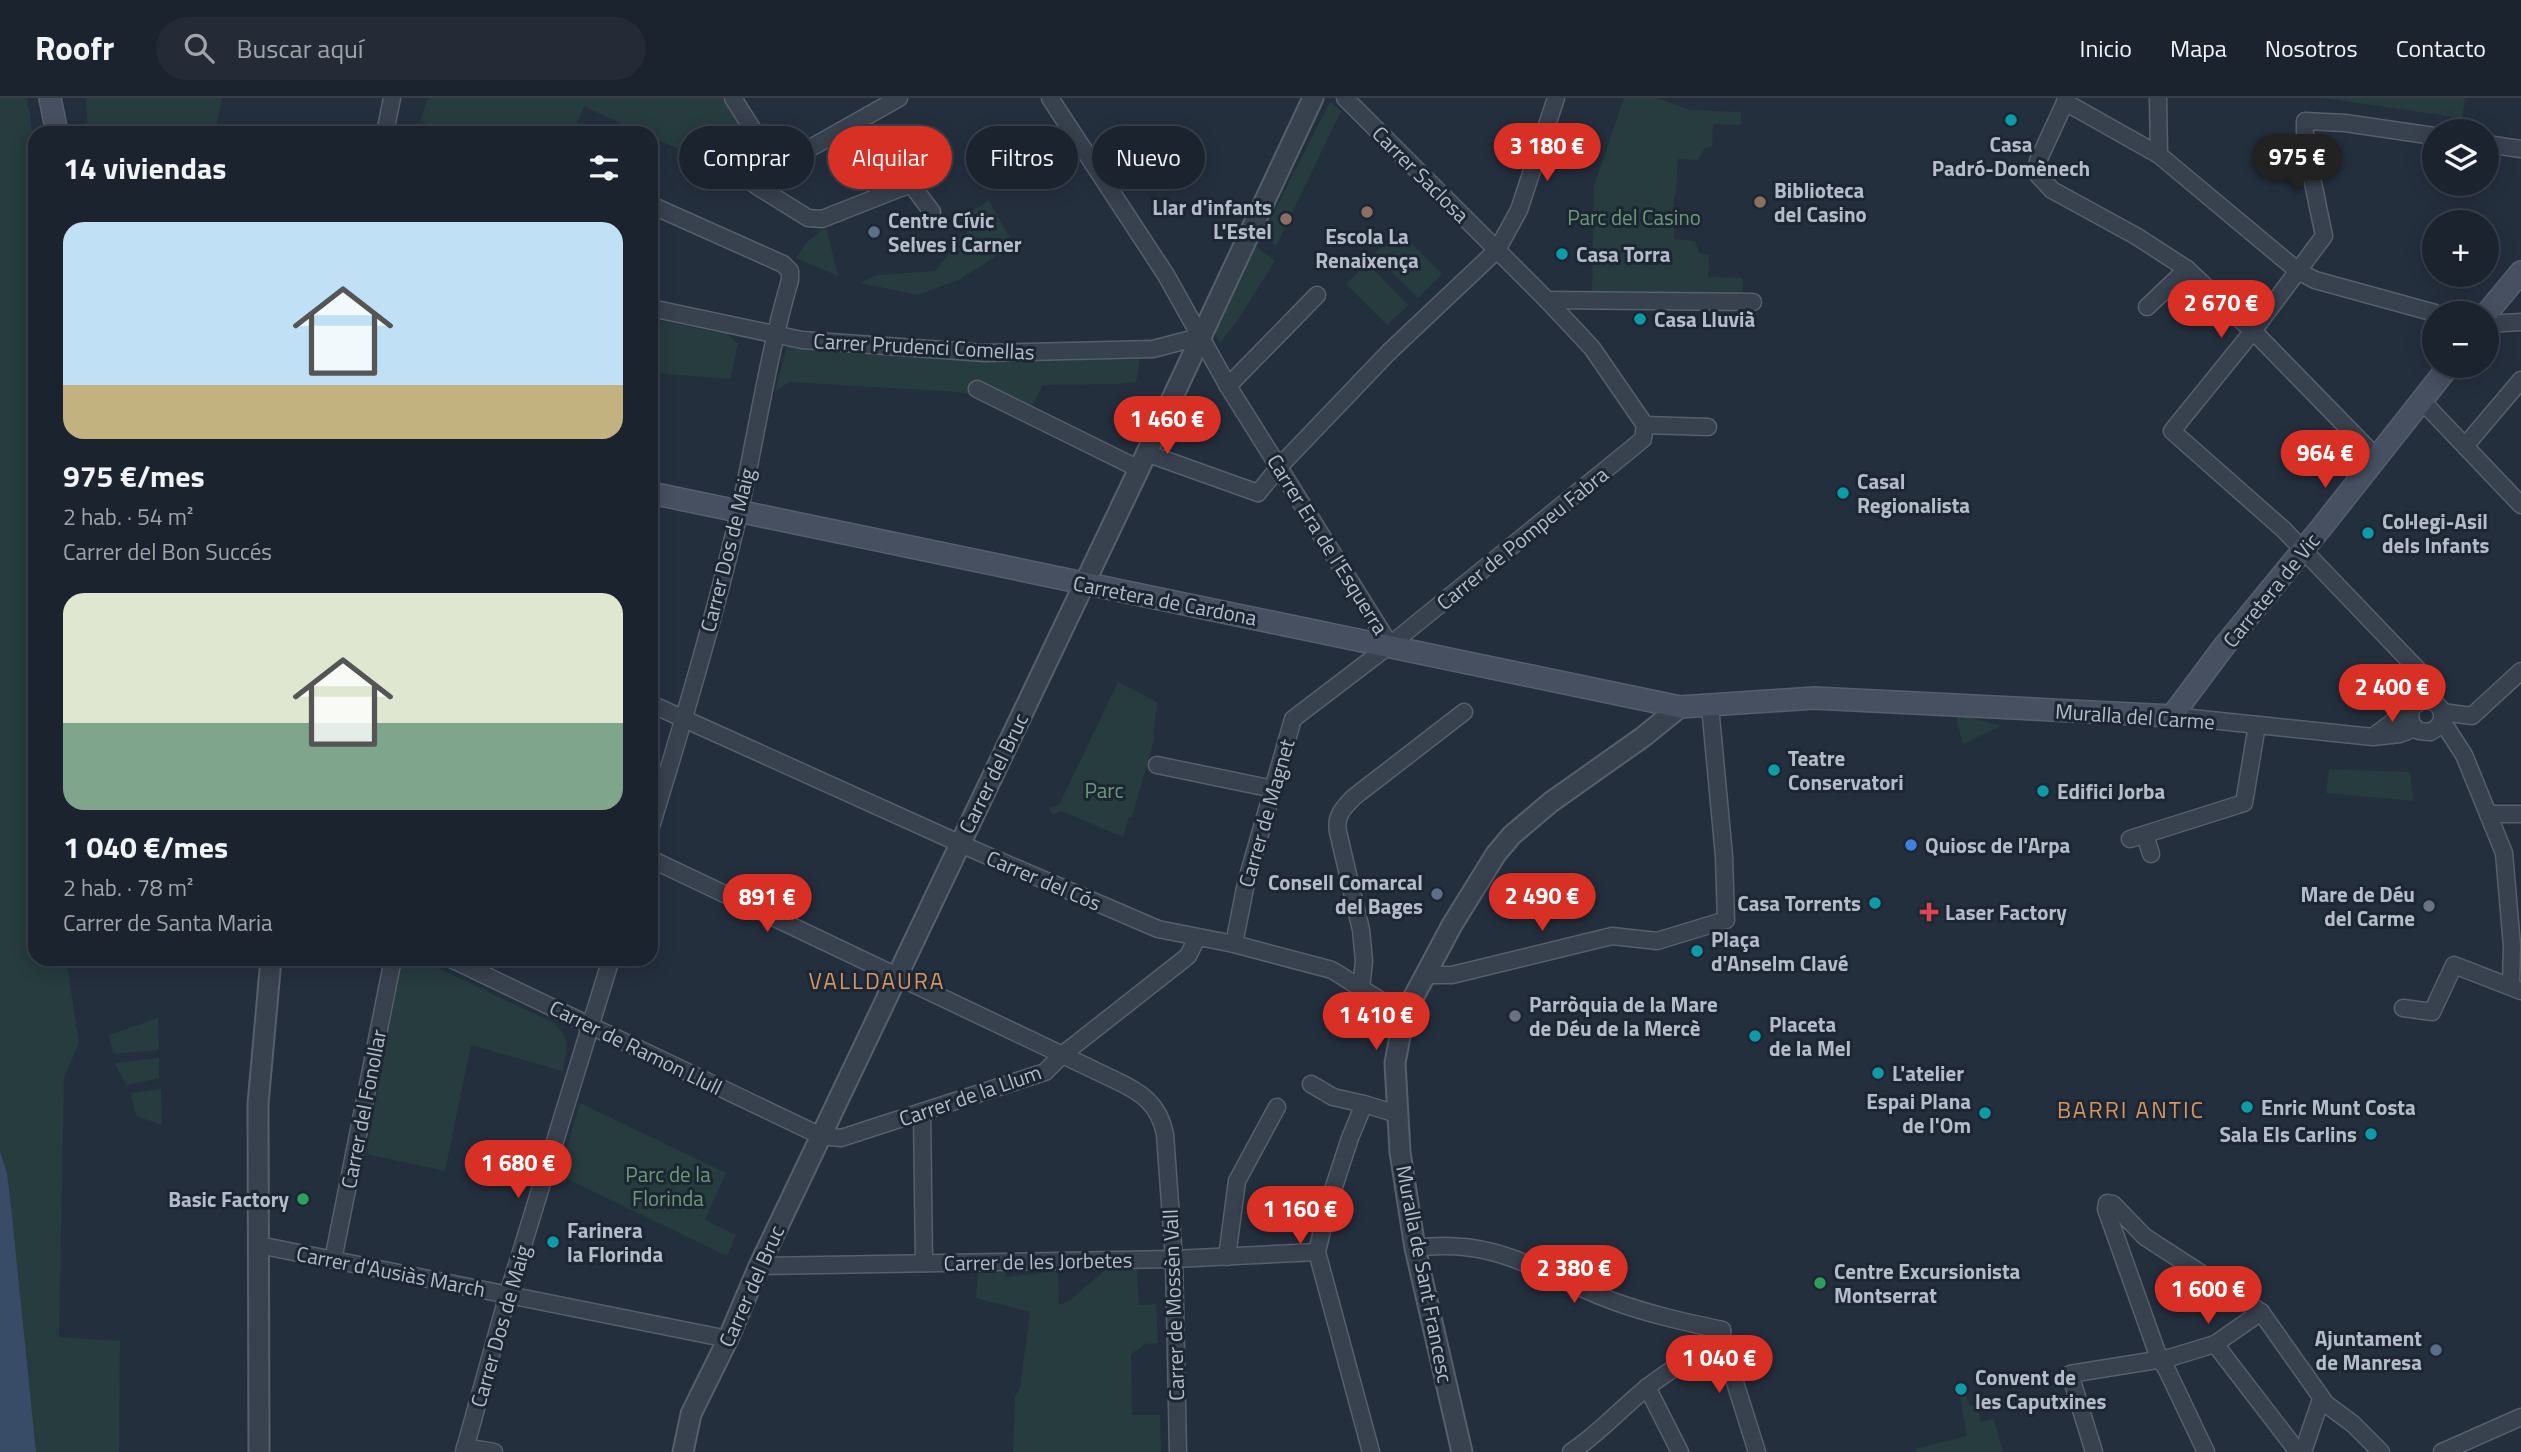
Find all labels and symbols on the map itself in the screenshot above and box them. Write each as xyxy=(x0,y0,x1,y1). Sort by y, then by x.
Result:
marker: Casa Padró-Domènech xyxy=(2003,112,2019,128)
street label: Carrer Saclosa xyxy=(1365,118,1477,230)
pin: 3 180 € xyxy=(1482,123,1612,183)
place label: Casa Padró-Domènech xyxy=(1932,128,2090,184)
pin: 975 € xyxy=(2248,134,2346,194)
place label: Biblioteca del Casino xyxy=(1774,174,1867,230)
place label: Llar d'infants L'Estel xyxy=(1152,191,1272,247)
marker: Biblioteca del Casino xyxy=(1752,194,1768,210)
park label: Parc del Casino xyxy=(1567,201,1701,233)
place label: Centre Cívic Selves i Carner xyxy=(888,204,1022,260)
marker: Escola La Renaixença xyxy=(1359,204,1375,220)
marker: Llar d'infants L'Estel xyxy=(1278,211,1294,227)
place label: Escola La Renaixença xyxy=(1315,220,1419,276)
marker: Centre Cívic Selves i Carner xyxy=(866,224,882,240)
place label: Casa Torra xyxy=(1576,238,1671,270)
marker: Casa Torra xyxy=(1554,246,1570,262)
pin: 2 670 € xyxy=(2156,280,2286,340)
place label: Casa Lluvià xyxy=(1654,303,1755,335)
marker: Casa Lluvià xyxy=(1632,311,1648,327)
street label: Carrer Prudenci Comellas xyxy=(813,324,1035,368)
pin: 1 460 € xyxy=(1102,396,1232,456)
pin: 964 € xyxy=(2276,430,2374,490)
street label: Carrer Era de l'Esquerra xyxy=(1259,448,1397,641)
street label: Carrer de Pompeu Fabra xyxy=(1429,458,1615,618)
street label: Carrer Dos de Maig xyxy=(691,465,763,635)
place label: Casal Regionalista xyxy=(1857,465,1970,521)
marker: Casal Regionalista xyxy=(1835,485,1851,501)
place label: Col·legi-Asil dels Infants xyxy=(2382,505,2490,561)
marker: Col·legi-Asil dels Infants xyxy=(2360,525,2376,541)
street label: Carretera de Vic xyxy=(2215,526,2327,654)
street label: Carretera de Cardona xyxy=(1070,567,1260,634)
pin: 2 400 € xyxy=(2327,664,2457,724)
street label: Muralla del Carme xyxy=(2054,694,2216,738)
street label: Carrer del Bruc xyxy=(950,707,1036,839)
street label: Carrer de Magnet xyxy=(1229,734,1303,891)
place label: Teatre Conservatori xyxy=(1788,742,1904,798)
marker: Teatre Conservatori xyxy=(1766,762,1782,778)
park label: Parc xyxy=(1084,774,1124,806)
place label: Edifici Jorba xyxy=(2057,775,2165,807)
marker: Edifici Jorba xyxy=(2035,783,2051,799)
place label: Quiosc de l'Arpa xyxy=(1925,829,2071,861)
marker: Quiosc de l'Arpa xyxy=(1903,837,1919,853)
street label: Carrer del Cós xyxy=(982,841,1106,919)
place label: Consell Comarcal del Bages xyxy=(1268,866,1423,922)
pin: 891 € xyxy=(718,874,816,934)
pin: 2 490 € xyxy=(1477,874,1607,933)
place label: Mare de Déu del Carme xyxy=(2301,878,2415,934)
marker: Consell Comarcal del Bages xyxy=(1429,886,1445,902)
place label: Casa Torrents xyxy=(1737,887,1861,919)
marker: Casa Torrents xyxy=(1867,895,1883,911)
place label: Laser Factory xyxy=(1945,896,2067,928)
marker: Mare de Déu del Carme xyxy=(2421,898,2437,914)
marker: Laser Factory xyxy=(1919,902,1939,922)
place label: Plaça d'Anselm Clavé xyxy=(1711,923,1848,979)
marker: Plaça d'Anselm Clavé xyxy=(1689,943,1705,959)
district label: VALLDAURA xyxy=(808,963,946,998)
place label: Parròquia de la Mare de Déu de la Mercè xyxy=(1529,988,1718,1044)
street label: Carrer de Ramon Llull xyxy=(544,991,728,1103)
pin: 1 410 € xyxy=(1311,992,1441,1052)
marker: Parròquia de la Mare de Déu de la Mercè xyxy=(1507,1008,1523,1024)
place label: Placeta de la Mel xyxy=(1769,1008,1851,1064)
street label: Carrer del Fonollar xyxy=(332,1027,394,1191)
marker: Placeta de la Mel xyxy=(1747,1028,1763,1044)
street label: Carrer de la Llum xyxy=(894,1056,1046,1134)
place label: L'atelier xyxy=(1892,1057,1964,1089)
marker: L'atelier xyxy=(1870,1065,1886,1081)
place label: Espai Plana de l'Om xyxy=(1866,1085,1971,1141)
place label: Enric Munt Costa xyxy=(2261,1091,2416,1123)
district label: BARRI ANTIC xyxy=(2057,1092,2205,1127)
marker: Enric Munt Costa xyxy=(2239,1099,2255,1115)
marker: Espai Plana de l'Om xyxy=(1977,1105,1993,1121)
place label: Sala Els Carlins xyxy=(2219,1118,2357,1150)
marker: Sala Els Carlins xyxy=(2363,1126,2379,1142)
pin: 1 680 € xyxy=(453,1140,583,1200)
park label: Parc de la Florinda xyxy=(625,1158,711,1214)
street label: Muralla de Sant Francesc xyxy=(1388,1162,1462,1386)
place label: Basic Factory xyxy=(168,1183,289,1215)
pin: 1 160 € xyxy=(1235,1186,1365,1246)
marker: Basic Factory xyxy=(295,1191,311,1207)
street label: Carrer de Mossèn Vall xyxy=(1154,1209,1192,1401)
place label: Farinera la Florinda xyxy=(567,1214,663,1270)
street label: Carrer del Bruc xyxy=(710,1220,792,1352)
marker: Farinera la Florinda xyxy=(545,1234,561,1250)
street label: Carrer d'Ausiàs March xyxy=(294,1237,488,1305)
street label: Carrer Dos de Maig xyxy=(462,1241,539,1411)
street label: Carrer de les Jorbetes xyxy=(943,1243,1133,1279)
pin: 2 380 € xyxy=(1509,1246,1639,1305)
place label: Centre Excursionista Montserrat xyxy=(1834,1255,2021,1311)
pin: 1 600 € xyxy=(2143,1266,2273,1326)
marker: Centre Excursionista Montserrat xyxy=(1812,1275,1828,1291)
place label: Ajuntament de Manresa xyxy=(2315,1322,2422,1378)
pin: 1 040 € xyxy=(1654,1336,1784,1395)
marker: Ajuntament de Manresa xyxy=(2428,1342,2444,1358)
place label: Convent de les Caputxines xyxy=(1975,1361,2106,1417)
marker: Convent de les Caputxines xyxy=(1953,1381,1969,1397)

